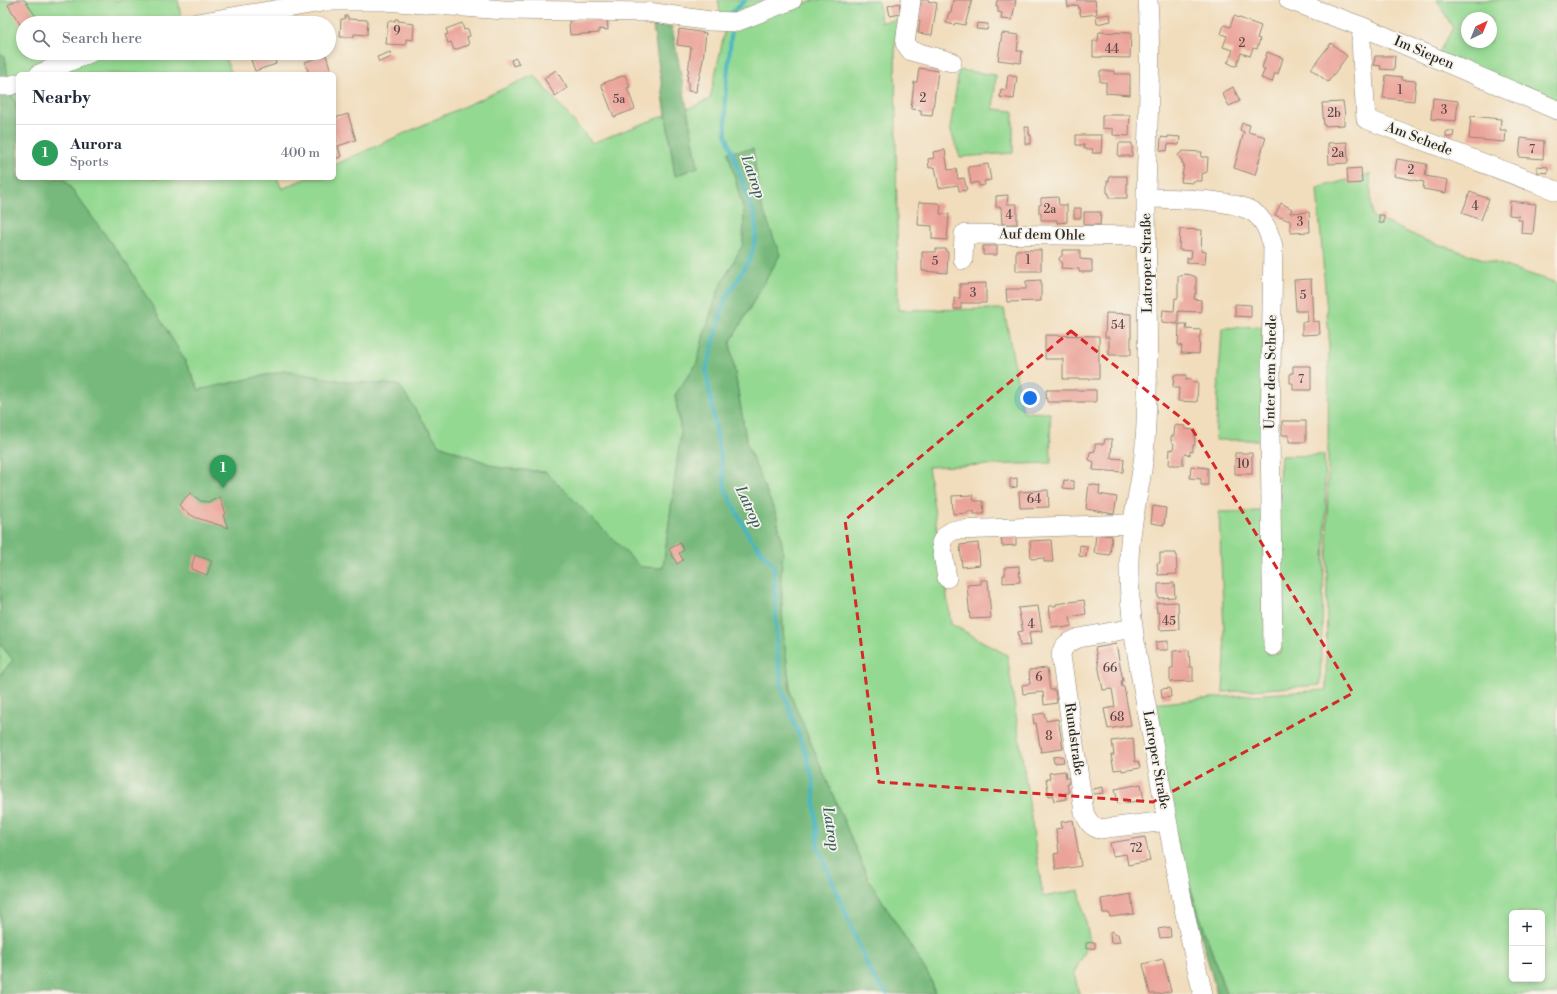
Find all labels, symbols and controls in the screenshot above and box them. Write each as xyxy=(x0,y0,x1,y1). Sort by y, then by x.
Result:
north arrow xyxy=(1461,12,1497,48)
search box xyxy=(16,16,336,60)
house number: 9 xyxy=(393,24,401,39)
icon: search xyxy=(30,27,52,49)
text: Search here xyxy=(62,29,142,48)
street label: Im Siepen xyxy=(1391,32,1457,74)
house number: 2 xyxy=(1239,36,1246,51)
house number: 44 xyxy=(1105,42,1119,57)
house number: 1 xyxy=(1397,83,1403,98)
text: Nearby xyxy=(32,87,91,109)
house number: 2 xyxy=(920,91,927,106)
house number: 5a xyxy=(613,92,626,107)
house number: 3 xyxy=(1441,103,1448,118)
house number: 2b xyxy=(1327,106,1341,121)
street label: Am Schede xyxy=(1382,118,1455,160)
text: Aurora xyxy=(70,135,122,154)
house number: 7 xyxy=(1529,142,1535,157)
text: 1 xyxy=(42,145,48,161)
text: 400 m xyxy=(281,145,320,161)
house number: 2a xyxy=(1332,146,1345,161)
water label: Latrop xyxy=(736,152,770,201)
text: Sports xyxy=(70,154,109,170)
house number: 2 xyxy=(1408,163,1415,178)
house number: 4 xyxy=(1471,199,1479,214)
house number: 2a xyxy=(1044,202,1057,217)
house number: 4 xyxy=(1005,208,1013,223)
street label: Latroper Straße xyxy=(1137,213,1157,313)
house number: 3 xyxy=(1297,215,1304,230)
street label: Auf dem Ohle xyxy=(998,225,1085,245)
house number: 1 xyxy=(1025,253,1031,268)
house number: 5 xyxy=(932,254,939,269)
house number: 3 xyxy=(970,286,977,301)
house number: 5 xyxy=(1300,288,1307,303)
street label: Unter dem Schede xyxy=(1261,314,1281,430)
house number: 54 xyxy=(1111,318,1125,333)
house number: 7 xyxy=(1298,372,1304,387)
your location xyxy=(1020,388,1040,408)
pin: 1 xyxy=(210,455,236,488)
house number: 10 xyxy=(1237,457,1249,472)
water label: Latrop xyxy=(731,482,767,531)
house number: 64 xyxy=(1027,492,1041,507)
house number: 45 xyxy=(1162,614,1176,629)
house number: 4 xyxy=(1027,617,1035,632)
house number: 66 xyxy=(1103,661,1117,676)
house number: 6 xyxy=(1035,670,1043,685)
street label: Rundstraße xyxy=(1060,702,1088,776)
street label: Latroper Straße xyxy=(1138,709,1174,811)
house number: 68 xyxy=(1110,710,1124,725)
house number: 8 xyxy=(1045,729,1053,744)
water label: Latrop xyxy=(818,804,844,853)
house number: 72 xyxy=(1130,841,1143,856)
map controls xyxy=(1509,910,1545,982)
button: + xyxy=(1509,910,1545,946)
button: − xyxy=(1509,946,1545,982)

